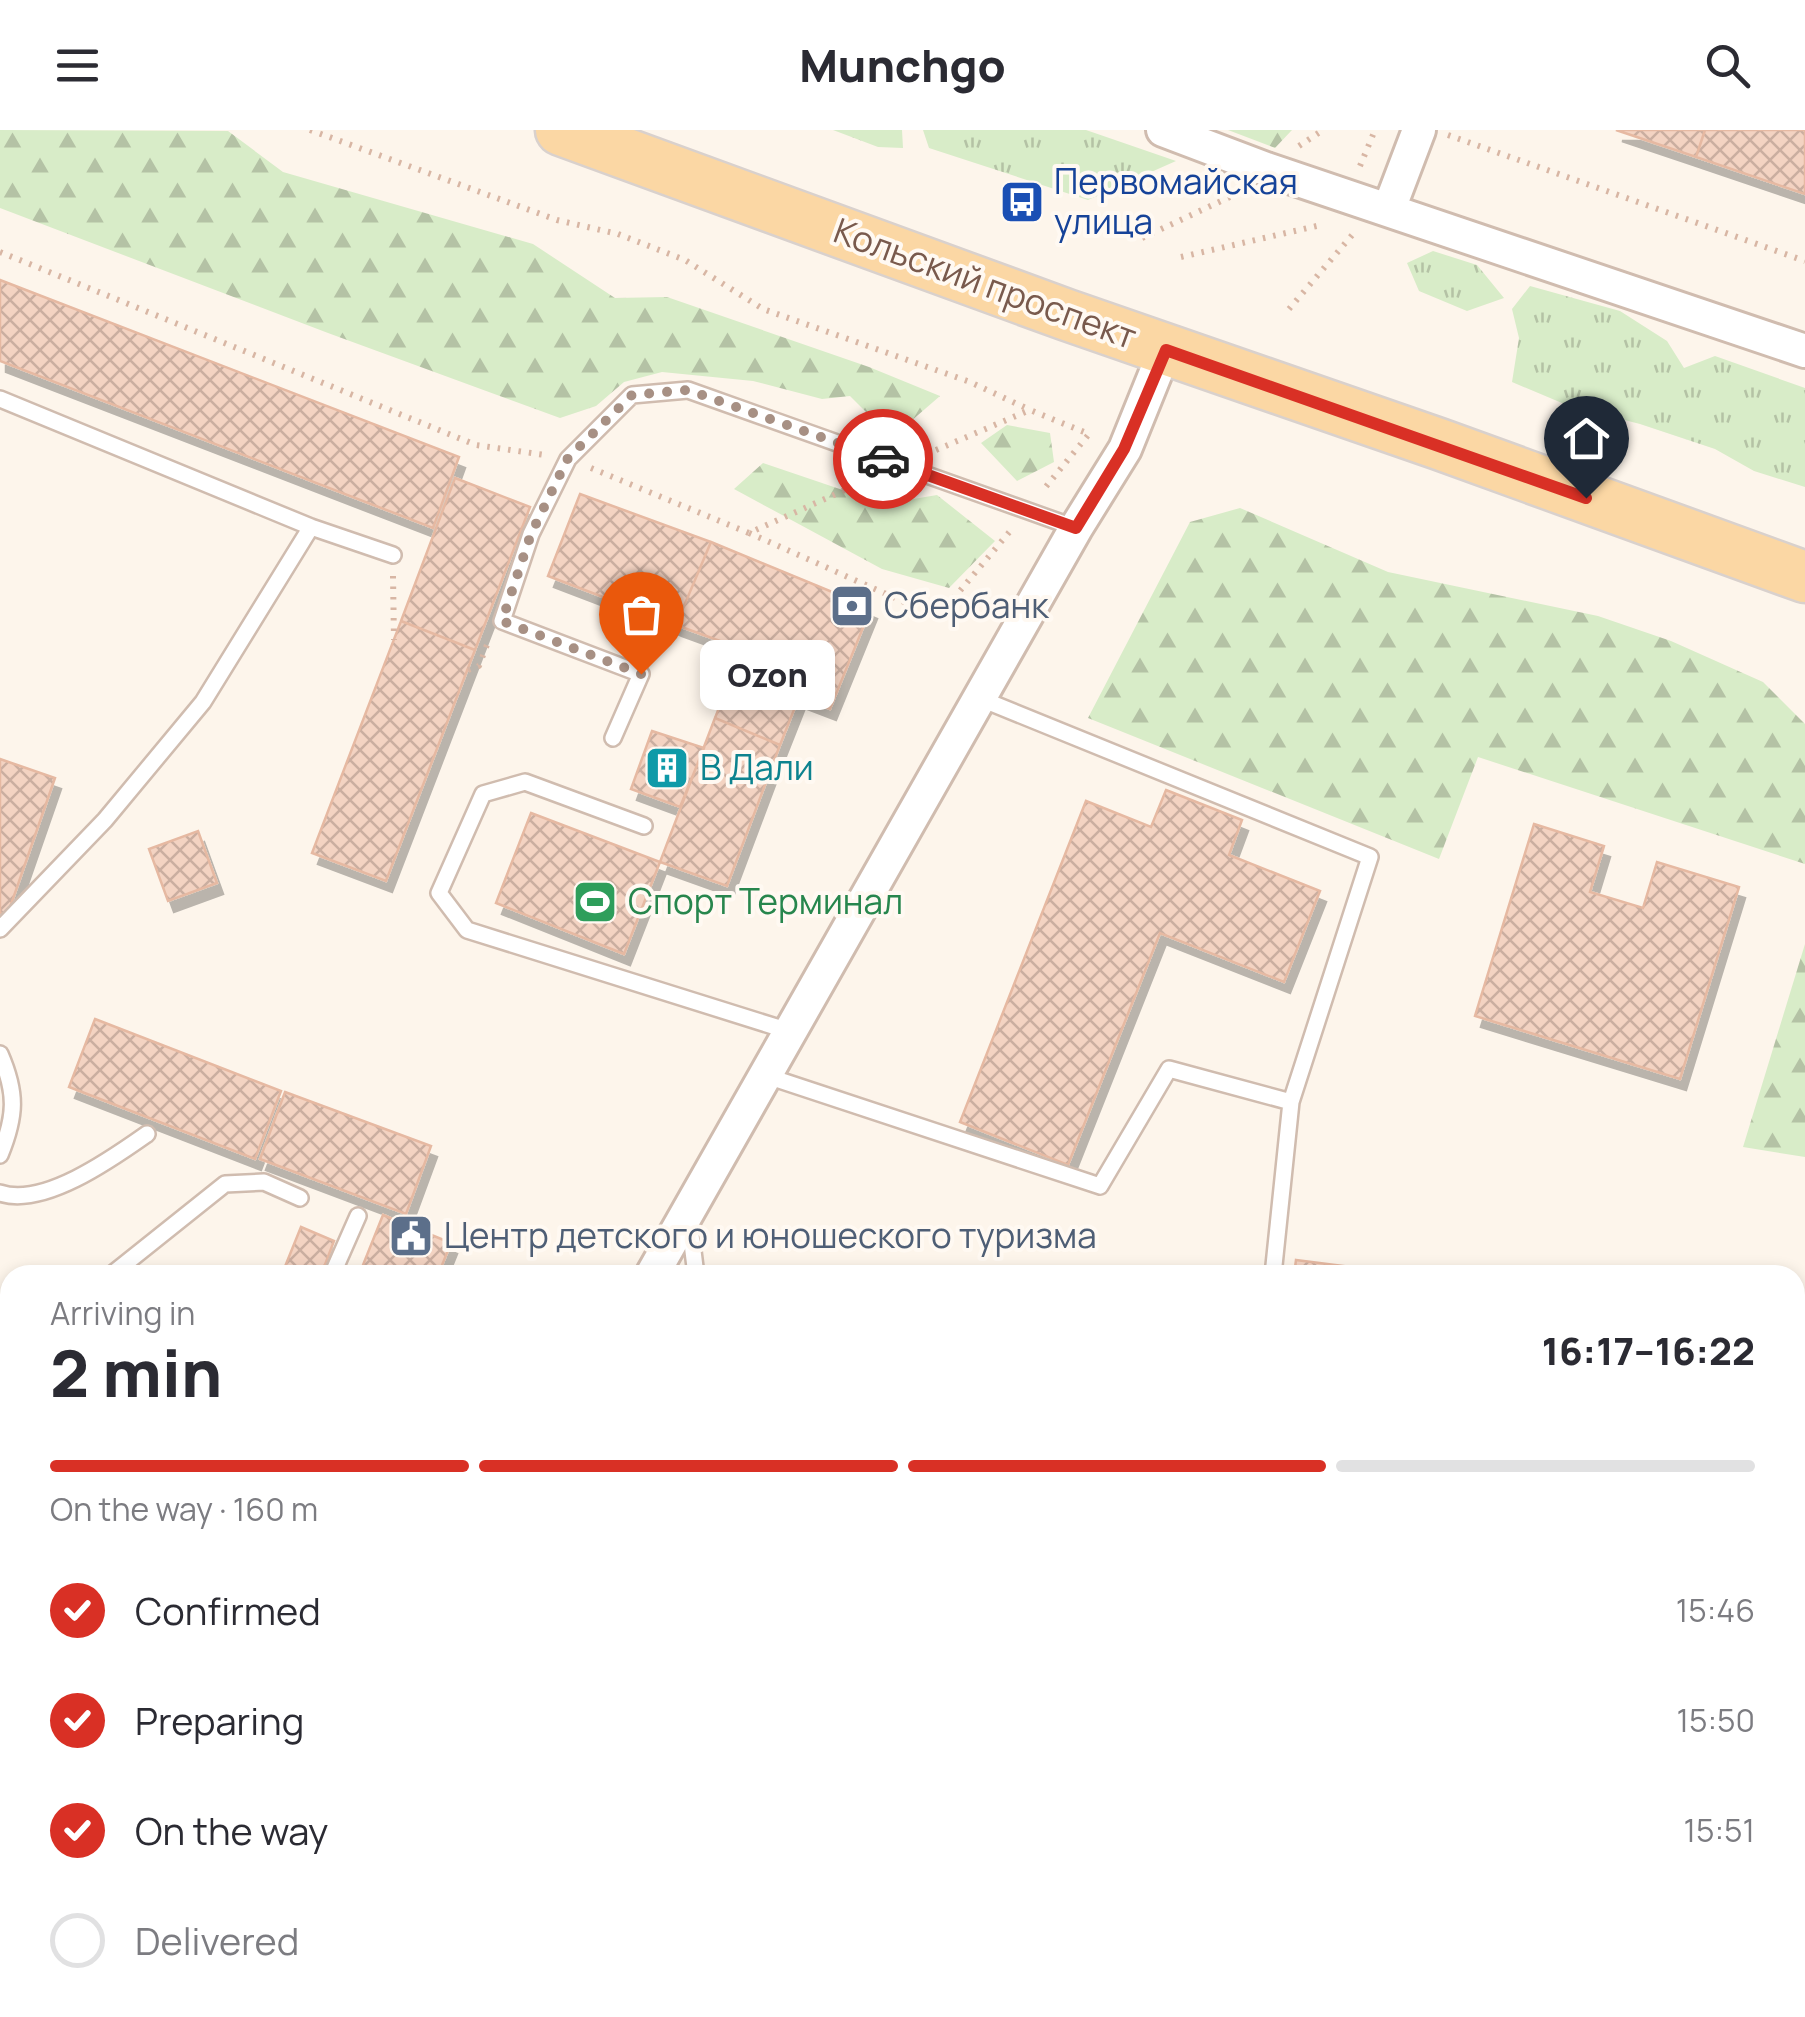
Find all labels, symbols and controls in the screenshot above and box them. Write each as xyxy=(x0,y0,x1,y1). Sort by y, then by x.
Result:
text: Munchgo xyxy=(799,34,1006,96)
icon: menu xyxy=(50,38,105,93)
icon: search xyxy=(1700,38,1755,93)
place label: Первомайская улица xyxy=(1054,157,1298,245)
bus stop icon: Первомайская улица xyxy=(999,179,1045,225)
street label: Кольский проспект xyxy=(827,206,1143,360)
pin xyxy=(1544,396,1629,499)
courier xyxy=(833,409,933,509)
icon: home xyxy=(1559,411,1614,466)
icon: car xyxy=(856,432,911,487)
pin xyxy=(599,572,684,675)
place label: Сбербанк xyxy=(884,581,1050,629)
bank icon: Сбербанк xyxy=(829,583,875,629)
icon: bag xyxy=(614,587,669,642)
callout: Ozon xyxy=(701,639,836,709)
text: Ozon xyxy=(727,653,808,697)
place label: В Дали xyxy=(700,743,814,791)
building icon: В Дали xyxy=(644,745,690,791)
place label: Спорт Терминал xyxy=(628,877,903,925)
sports icon: Спорт Терминал xyxy=(572,879,618,925)
place label: Центр детского и юношеского туризма xyxy=(444,1211,1097,1259)
public building icon: Центр детского и юношеского туризма xyxy=(388,1213,434,1259)
text: Arriving in xyxy=(50,1291,195,1335)
text: 16:17–16:22 xyxy=(1542,1324,1755,1376)
text: 2 min xyxy=(50,1328,222,1417)
text: On the way · 160 m xyxy=(50,1487,318,1531)
icon: check xyxy=(50,1583,105,1638)
text: Confirmed xyxy=(135,1584,321,1636)
text: 15:46 xyxy=(1676,1588,1755,1632)
icon: check xyxy=(50,1693,105,1748)
text: Preparing xyxy=(135,1694,304,1746)
text: 15:50 xyxy=(1676,1698,1755,1742)
icon: check xyxy=(50,1803,105,1858)
text: On the way xyxy=(135,1804,328,1856)
text: 15:51 xyxy=(1684,1808,1755,1852)
text: Delivered xyxy=(135,1914,299,1966)

